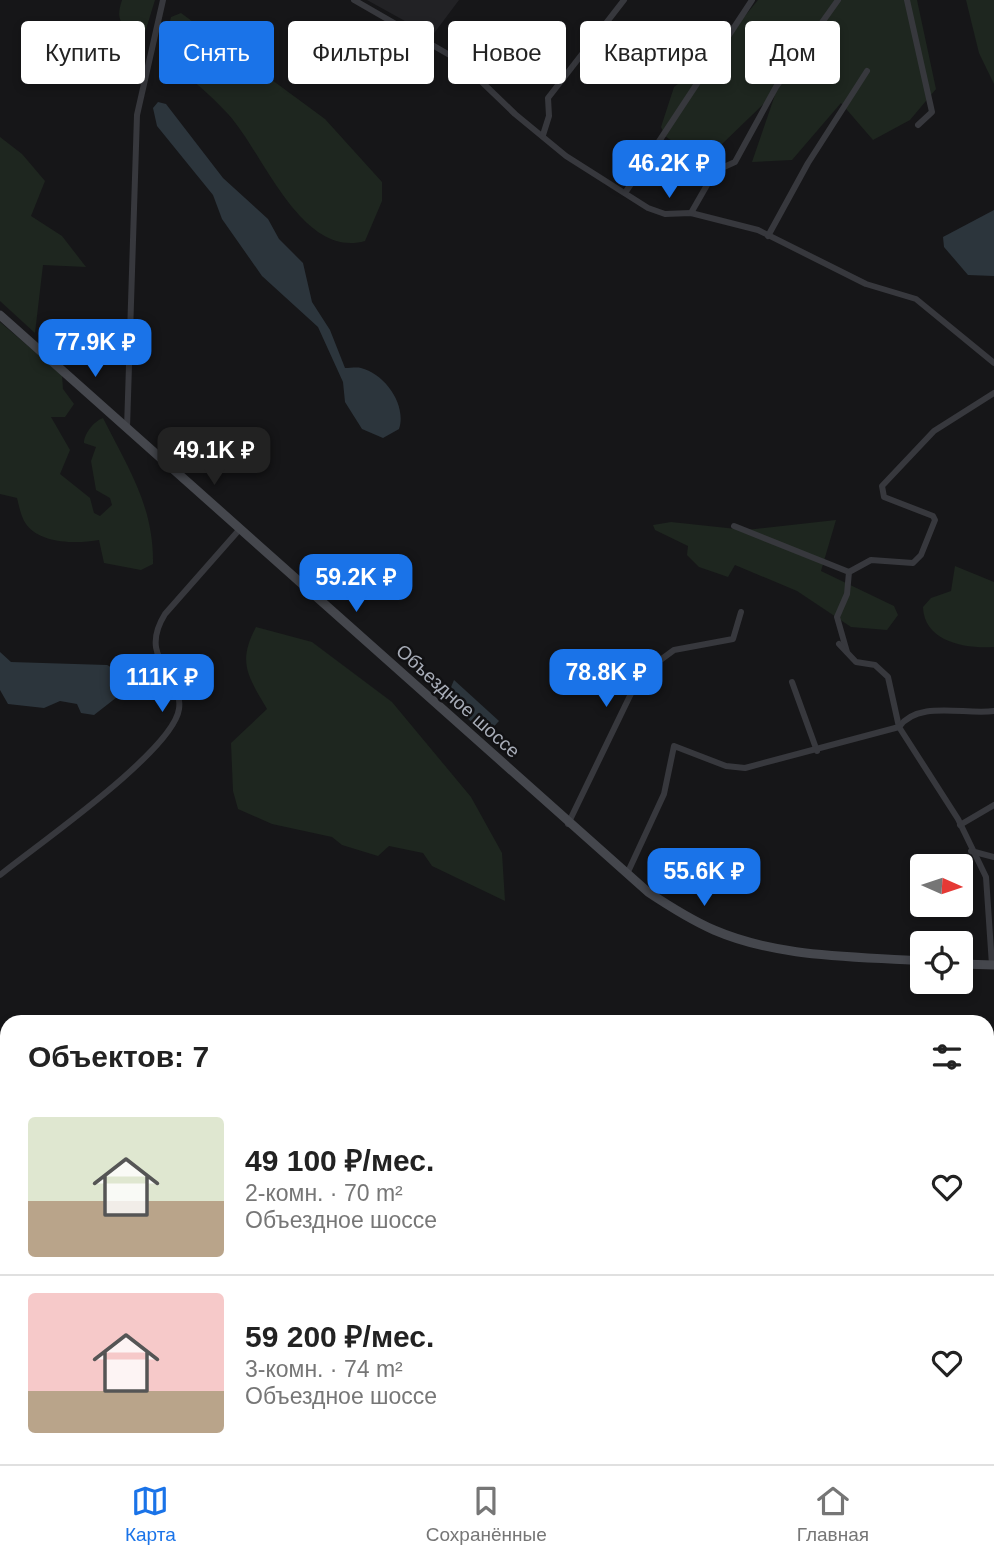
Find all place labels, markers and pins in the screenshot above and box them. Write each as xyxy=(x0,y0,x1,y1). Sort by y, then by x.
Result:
pin: 46.2K ₽ xyxy=(604,140,734,200)
pin: 77.9K ₽ xyxy=(30,320,160,379)
pin: 49.1K ₽ xyxy=(149,428,279,487)
pin: 59.2K ₽ xyxy=(291,554,421,614)
pin: 78.8K ₽ xyxy=(541,650,671,709)
pin: 111K ₽ xyxy=(105,654,219,714)
pin: 55.6K ₽ xyxy=(639,848,769,908)

